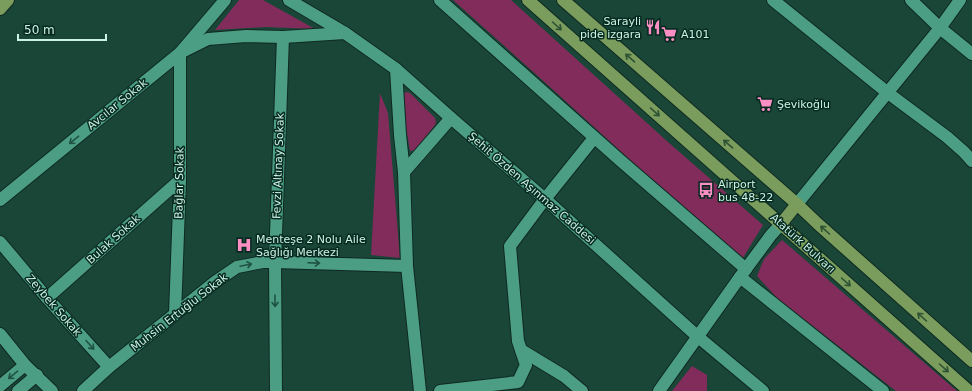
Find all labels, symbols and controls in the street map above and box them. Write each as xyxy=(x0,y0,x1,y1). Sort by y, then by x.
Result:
place label: Sarayli pide izgara xyxy=(580,15,641,41)
scale bar xyxy=(18,16,106,42)
restaurant icon: Sarayli pide izgara xyxy=(644,18,662,36)
one-way arrow xyxy=(552,21,563,30)
text: 50 m xyxy=(24,23,55,37)
supermarket icon: A101 xyxy=(660,25,678,43)
place label: A101 xyxy=(681,28,710,41)
one-way arrow xyxy=(625,54,635,63)
street label: Avcılar Sokak xyxy=(85,76,150,133)
supermarket icon: Şevikoğlu xyxy=(756,95,774,113)
place label: Şevikoğlu xyxy=(777,98,830,111)
one-way arrow xyxy=(649,107,659,116)
street label: Fevzi Altınay Sokak xyxy=(270,112,287,219)
street label: Şehit Özden Aşınmaz Caddesi xyxy=(465,130,598,247)
one-way arrow xyxy=(68,135,79,144)
one-way arrow xyxy=(722,139,733,148)
street label: Bağlar Sokak xyxy=(172,146,187,219)
place label: Airport bus 48-22 xyxy=(718,178,773,204)
bus stop icon: Airport bus 48-22 xyxy=(697,181,715,199)
street label: Atatürk Bulvarı xyxy=(768,211,838,276)
street label: Bulak Sokak xyxy=(84,212,143,267)
one-way arrow xyxy=(819,226,830,235)
place label: Menteşe 2 Nolu Aile Sağlığı Merkezi xyxy=(256,233,366,259)
hospital icon: Menteşe 2 Nolu Aile Sağlığı Merkezi xyxy=(235,236,253,254)
one-way arrow xyxy=(307,259,320,267)
one-way arrow xyxy=(239,261,252,269)
street label: Muhsin Ertuğlu Sokak xyxy=(128,270,231,354)
street label: Zeybek Sokak xyxy=(23,272,84,339)
one-way arrow xyxy=(841,277,852,286)
one-way arrow xyxy=(271,294,279,307)
one-way arrow xyxy=(917,312,927,321)
one-way arrow xyxy=(85,340,94,351)
one-way arrow xyxy=(938,363,948,372)
one-way arrow xyxy=(7,371,18,380)

